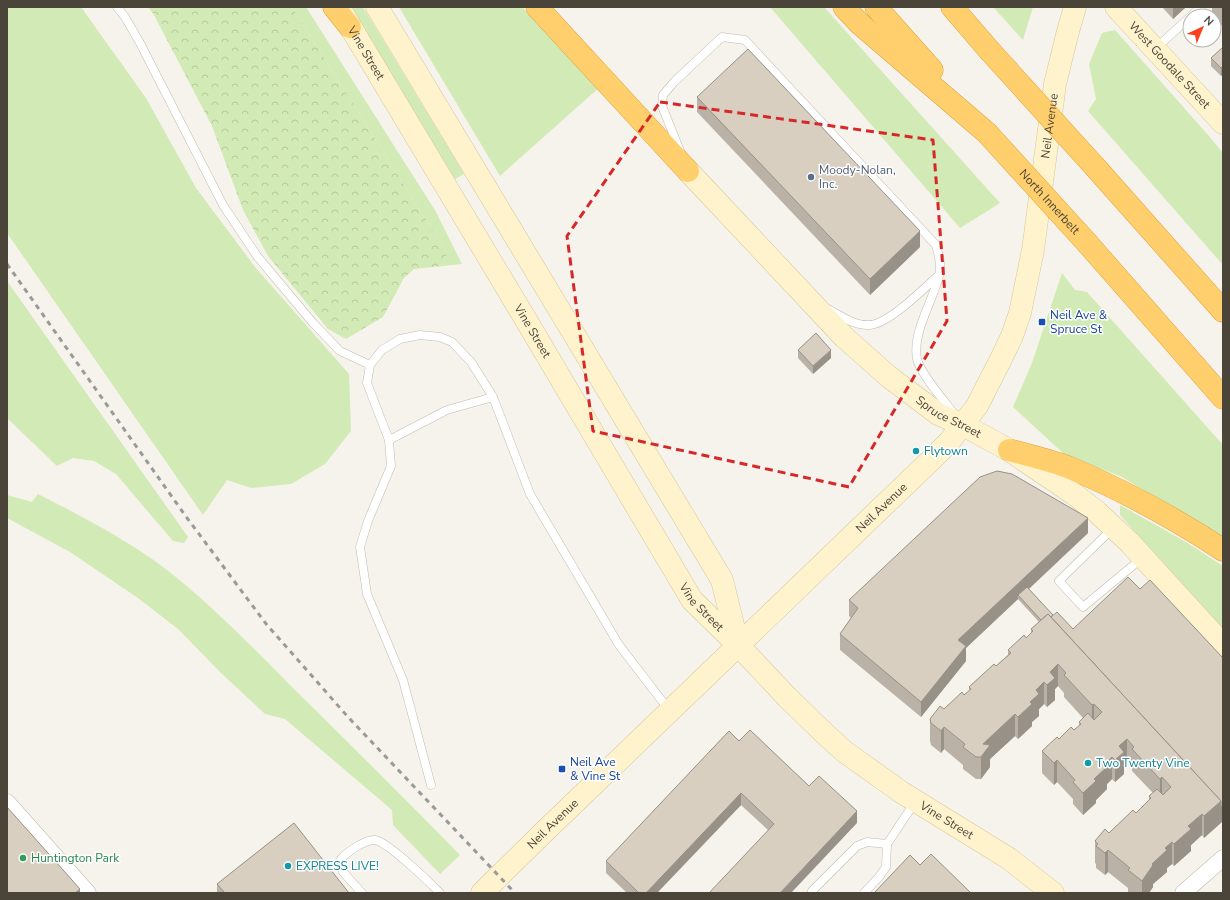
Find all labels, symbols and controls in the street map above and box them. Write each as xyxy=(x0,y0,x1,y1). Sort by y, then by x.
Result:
north arrow xyxy=(1182,8,1222,48)
text: N xyxy=(1200,13,1217,29)
street label: West Goodale Street xyxy=(1125,18,1214,113)
street label: Vine Street xyxy=(343,22,389,84)
street label: Neil Avenue xyxy=(1037,92,1062,159)
place label: Moody-Nolan, Inc. xyxy=(819,162,896,192)
street label: North Innerbelt xyxy=(1016,166,1084,238)
marker: Moody-Nolan, Inc. xyxy=(806,172,816,182)
street label: Vine Street xyxy=(510,300,555,362)
place label: Neil Ave & Spruce St xyxy=(1050,307,1108,337)
marker: Neil Ave & Spruce St xyxy=(1037,317,1047,327)
street label: Spruce Street xyxy=(912,392,985,442)
place label: Flytown xyxy=(924,443,968,459)
marker: Flytown xyxy=(911,446,921,456)
street label: Neil Avenue xyxy=(852,479,911,536)
street label: Vine Street xyxy=(675,579,728,635)
place label: Neil Ave & Vine St xyxy=(570,754,621,784)
place label: Two Twenty Vine xyxy=(1096,755,1190,771)
marker: Two Twenty Vine xyxy=(1083,758,1093,768)
marker: Neil Ave & Vine St xyxy=(557,764,567,774)
street label: Neil Avenue xyxy=(524,795,582,852)
street label: Vine Street xyxy=(916,797,977,843)
place label: Huntington Park xyxy=(31,850,120,866)
marker: Huntington Park xyxy=(18,853,28,863)
place label: EXPRESS LIVE! xyxy=(296,858,379,874)
marker: EXPRESS LIVE! xyxy=(283,861,293,871)

